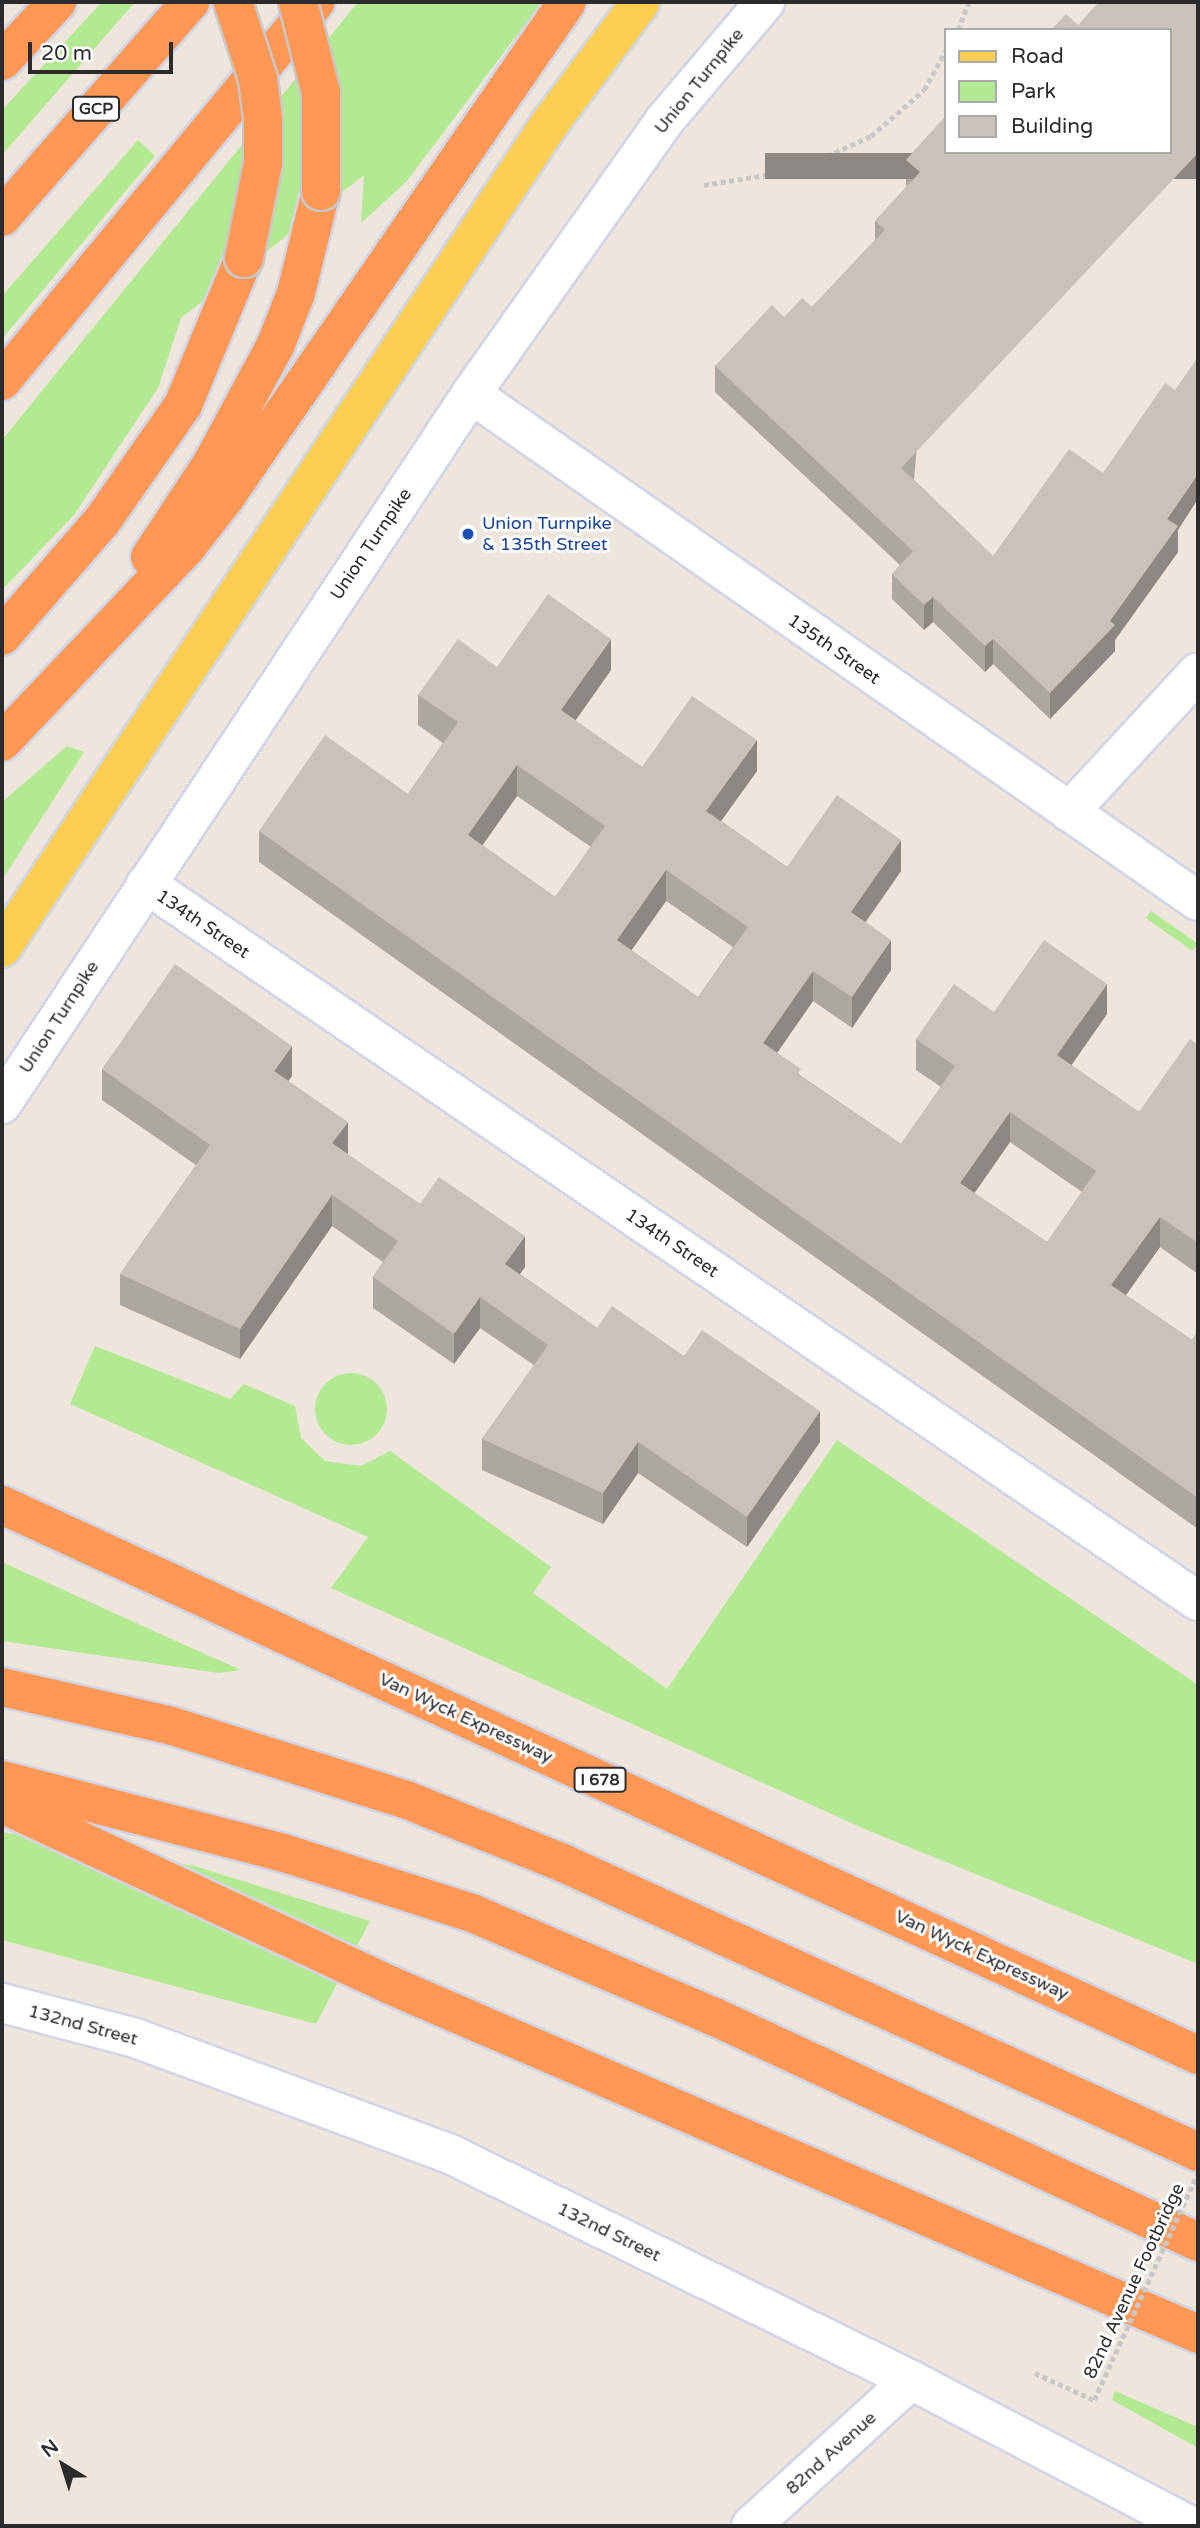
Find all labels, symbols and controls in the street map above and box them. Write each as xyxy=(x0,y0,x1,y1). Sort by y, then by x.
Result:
street label: Union Turnpike xyxy=(650,24,748,138)
scale bar xyxy=(32,28,177,72)
legend xyxy=(944,28,1172,154)
text: 20 m xyxy=(41,41,92,66)
text: Road xyxy=(1011,44,1064,69)
text: Park xyxy=(1011,79,1056,104)
road number: GCP xyxy=(72,96,120,122)
text: Building xyxy=(1011,114,1093,139)
street label: Union Turnpike xyxy=(326,484,416,604)
place label: Union Turnpike & 135th Street xyxy=(482,513,612,556)
marker: Union Turnpike & 135th Street xyxy=(460,526,476,542)
street label: 135th Street xyxy=(784,609,884,689)
street label: 134th Street xyxy=(152,885,254,963)
street label: Union Turnpike xyxy=(15,957,103,1077)
street label: 134th Street xyxy=(621,1204,723,1282)
street label: Van Wyck Expressway xyxy=(376,1668,556,1768)
road number: I 678 xyxy=(572,1768,628,1792)
street label: Van Wyck Expressway xyxy=(892,1905,1072,2005)
street label: 132nd Street xyxy=(26,2000,140,2050)
street label: 82nd Avenue Footbridge xyxy=(1079,2180,1189,2382)
street label: 132nd Street xyxy=(554,2198,664,2266)
street label: 82nd Avenue xyxy=(781,2407,881,2499)
north arrow xyxy=(28,2430,98,2500)
text: N xyxy=(37,2435,63,2462)

